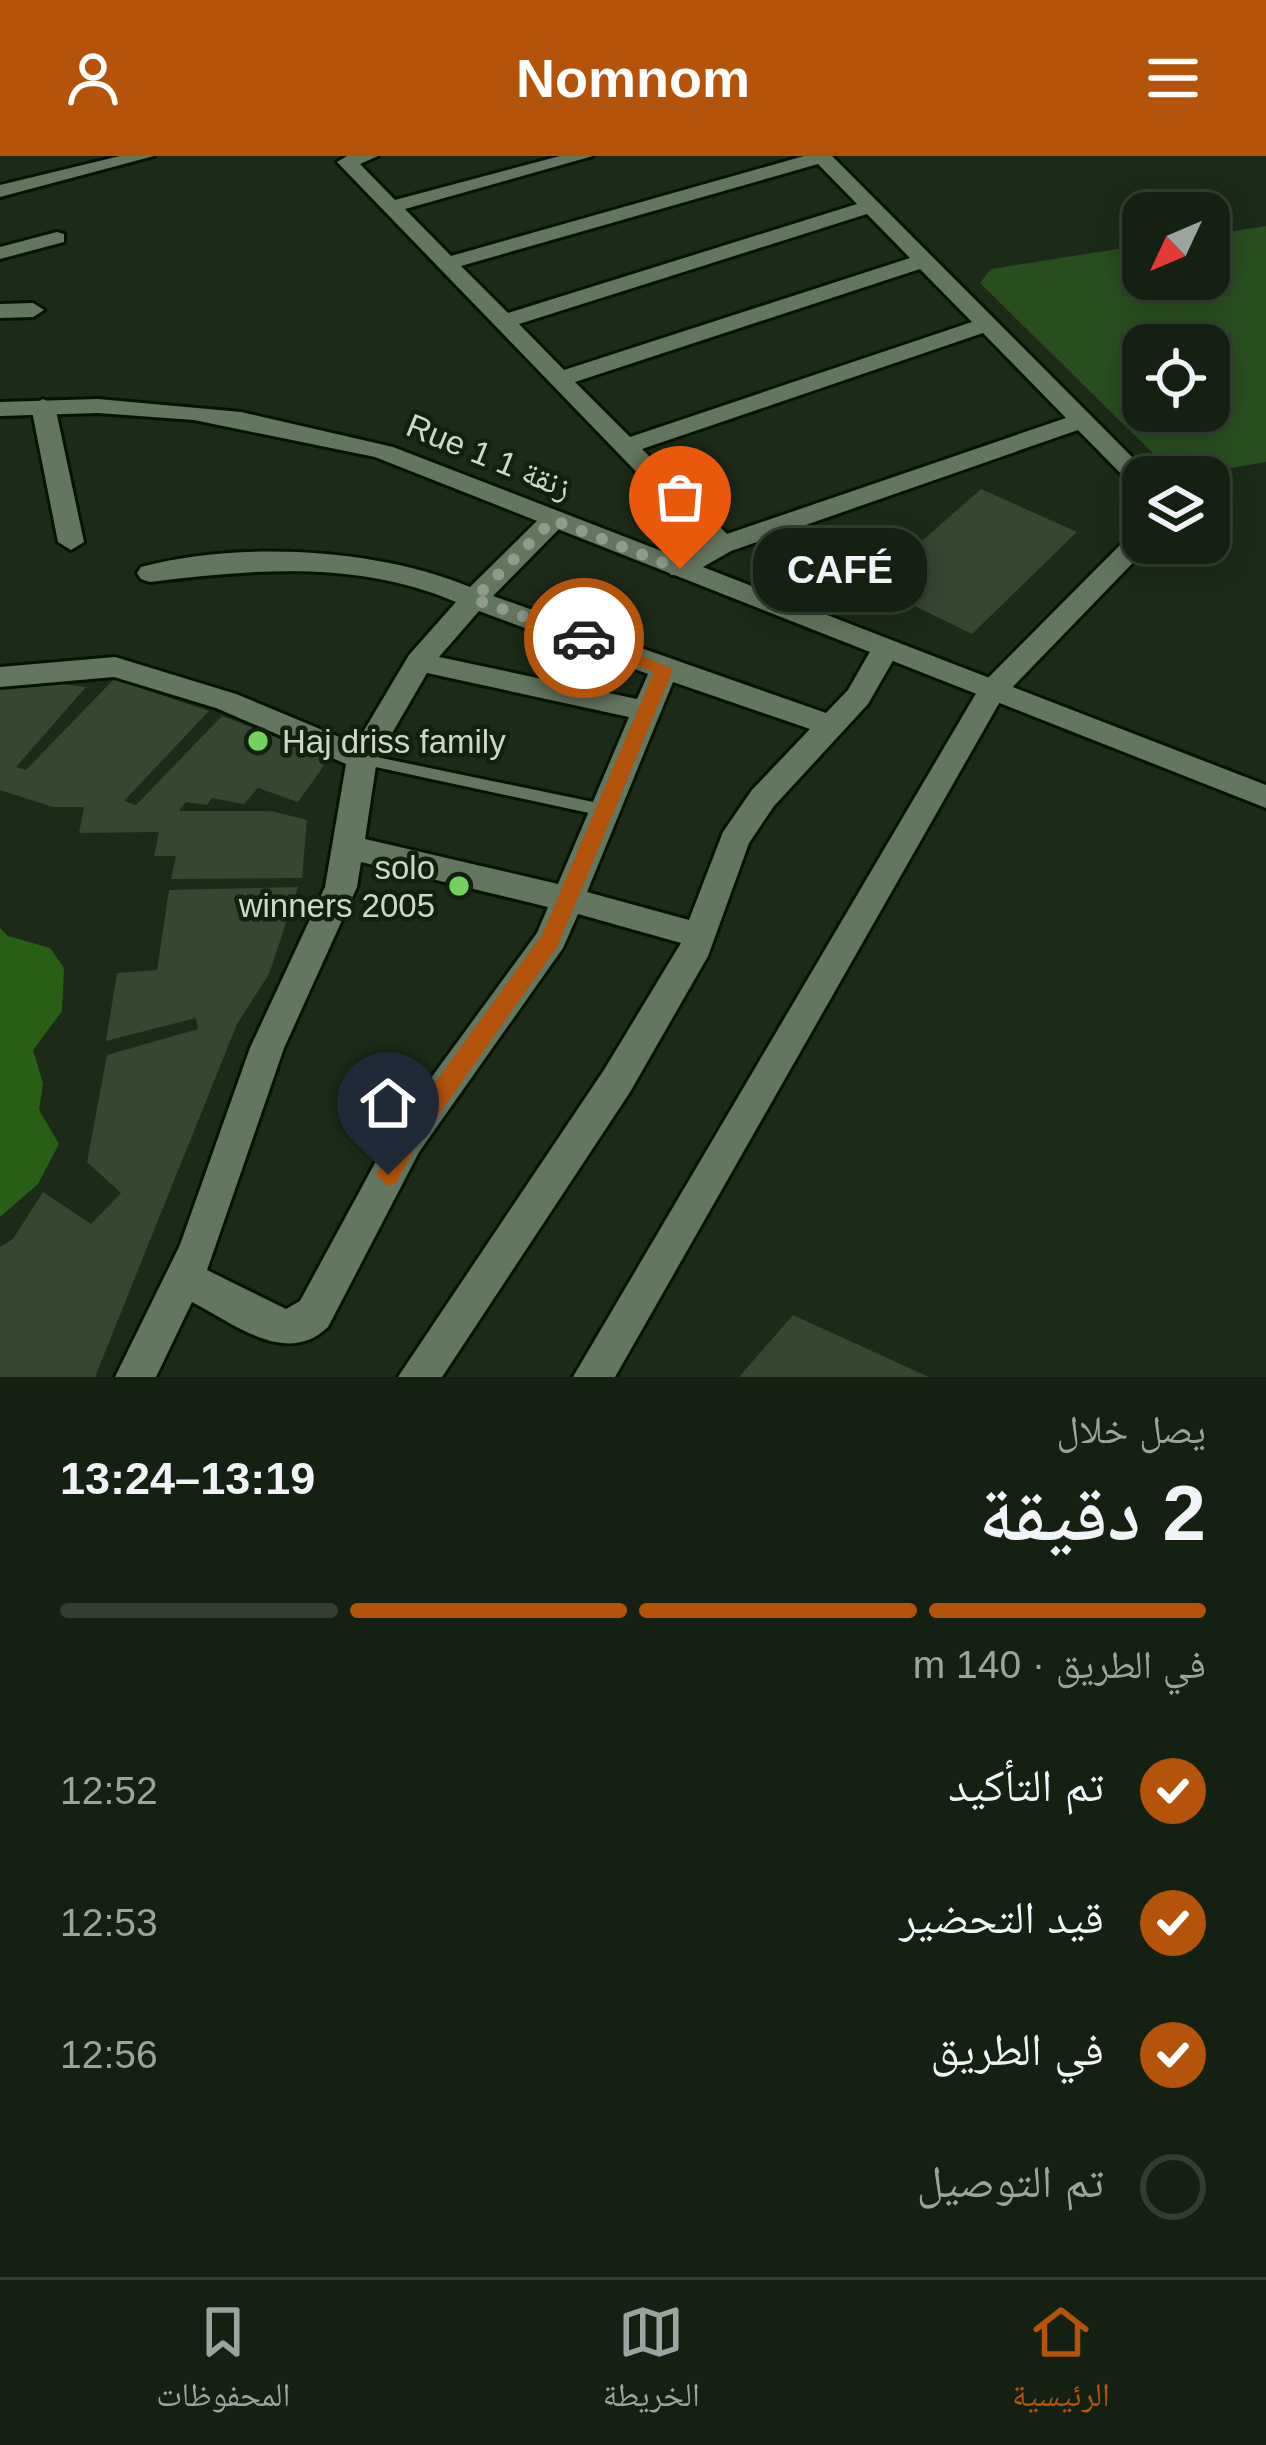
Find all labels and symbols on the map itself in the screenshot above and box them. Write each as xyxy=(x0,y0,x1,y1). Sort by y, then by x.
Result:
north arrow xyxy=(1122,192,1230,300)
street label: Rue 1 زنقة 1 xyxy=(401,406,577,506)
pin xyxy=(629,446,731,569)
callout: CAFÉ xyxy=(752,527,926,611)
courier xyxy=(524,578,644,698)
place label: Haj driss family xyxy=(282,723,506,760)
marker: Haj driss family xyxy=(245,728,271,754)
place label: solo winners 2005 xyxy=(238,849,435,924)
marker: solo winners 2005 xyxy=(446,873,472,899)
pin xyxy=(337,1052,439,1175)

